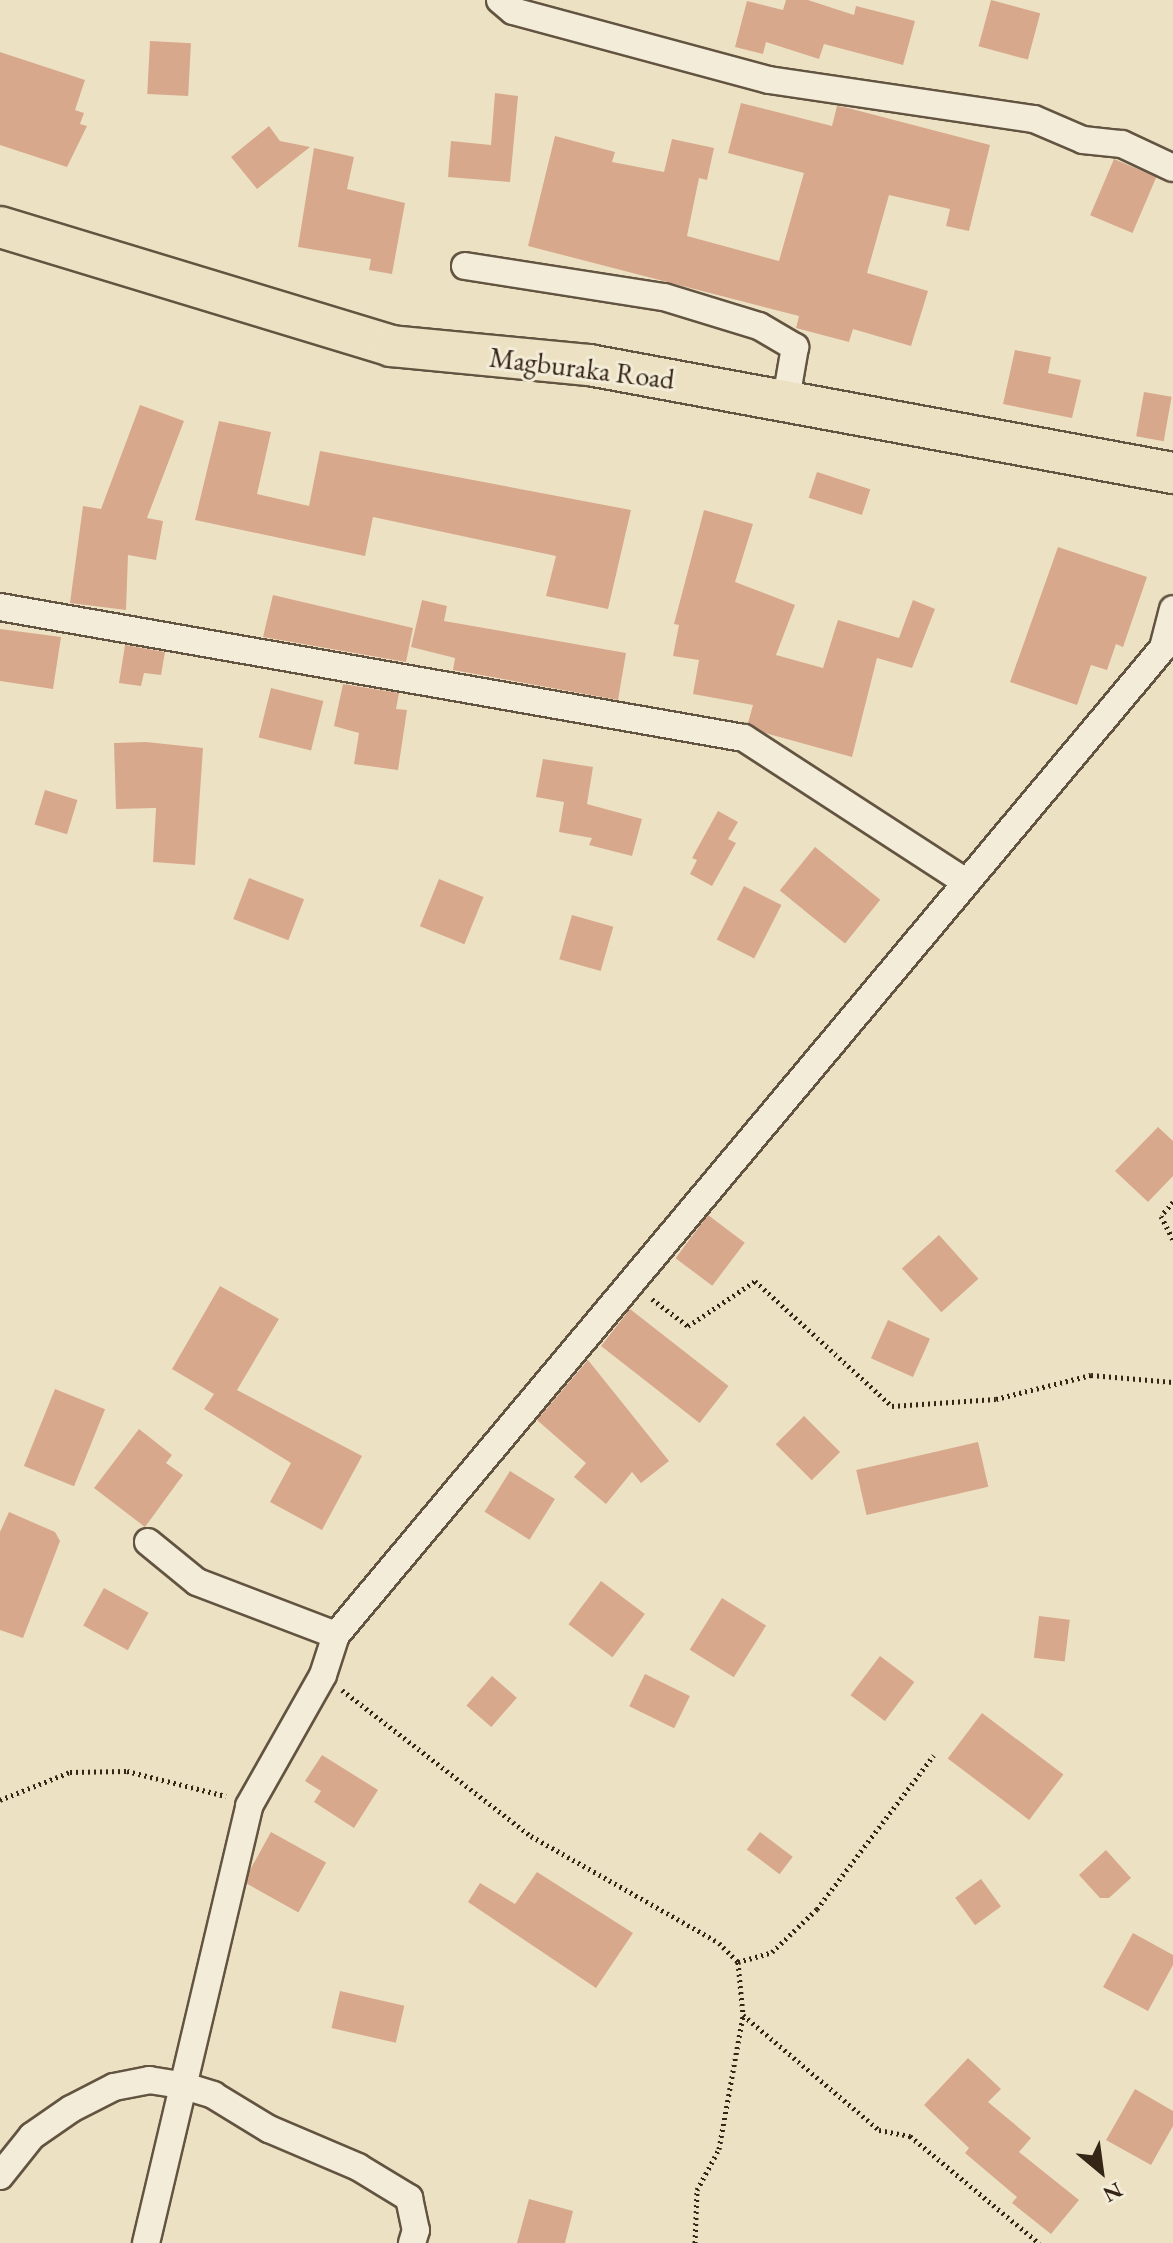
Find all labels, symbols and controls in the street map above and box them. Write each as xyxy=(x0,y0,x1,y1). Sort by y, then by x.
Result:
street label: Magburaka Road xyxy=(488,340,676,396)
north arrow xyxy=(1061,2131,1141,2211)
text: N xyxy=(1098,2175,1128,2209)

